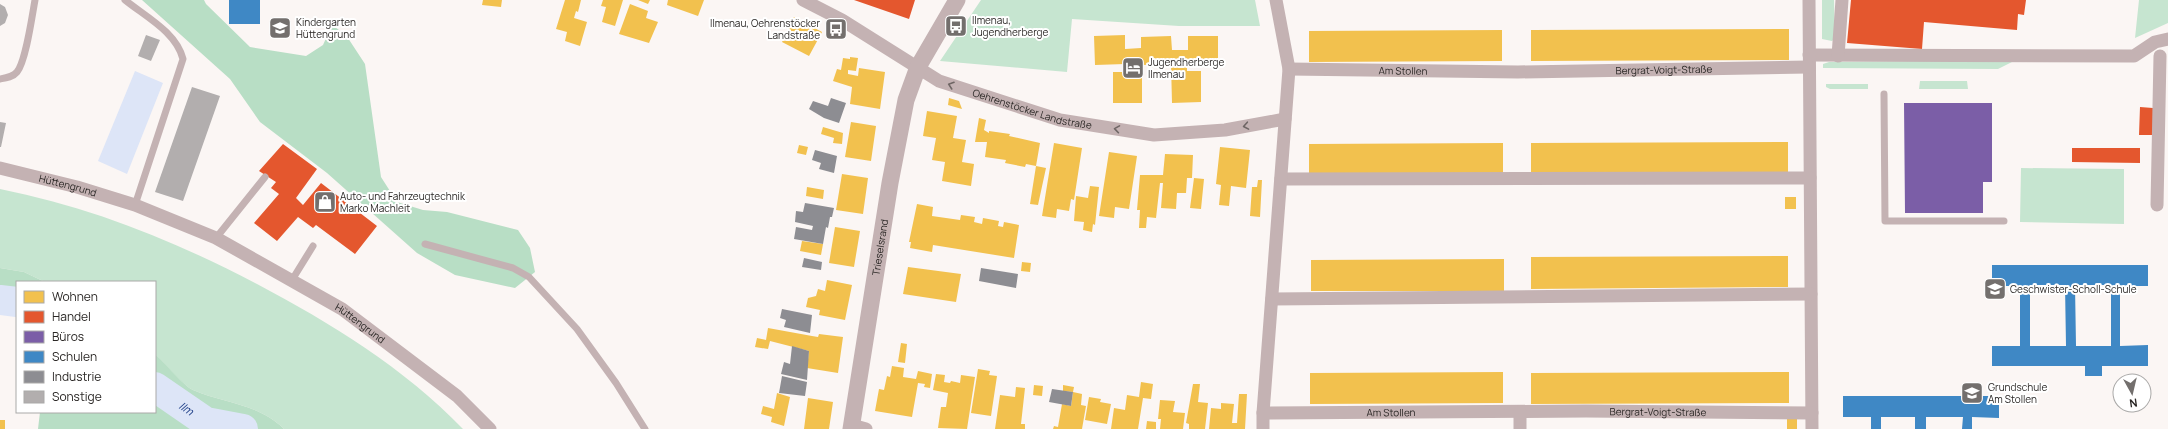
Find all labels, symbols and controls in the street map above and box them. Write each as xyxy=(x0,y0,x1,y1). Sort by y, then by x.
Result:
bus stop icon: Ilmenau, Jugendherberge xyxy=(943,13,969,39)
place label: Ilmenau, Jugendherberge xyxy=(972,13,1049,39)
school or university icon: Kindergarten Hüttengrund xyxy=(267,15,293,41)
place label: Kindergarten Hüttengrund xyxy=(296,15,356,41)
place label: Ilmenau, Oehrenstöcker Landstraße xyxy=(710,16,820,42)
bus stop icon: Ilmenau, Oehrenstöcker Landstraße xyxy=(823,16,849,42)
hotel icon: Jugendherberge Ilmenau xyxy=(1120,55,1146,81)
place label: Jugendherberge Ilmenau xyxy=(1148,55,1225,81)
street label: Bergrat-Voigt-Straße xyxy=(1615,62,1713,77)
street label: Am Stollen xyxy=(1378,63,1428,78)
one-way arrow xyxy=(948,82,955,90)
street label: Oehrenstöcker Landstraße xyxy=(971,85,1093,132)
one-way arrow xyxy=(1243,121,1249,130)
one-way arrow xyxy=(1114,125,1120,134)
street label: Hüttengrund xyxy=(38,171,99,200)
shop icon: Auto- und Fahrzeugtechnik Marko Machleit xyxy=(312,189,338,215)
place label: Auto- und Fahrzeugtechnik Marko Machleit xyxy=(340,189,466,215)
street label: Trieselsrand xyxy=(868,218,891,276)
school or university icon: Geschwister-Scholl-Schule xyxy=(1982,276,2008,302)
legend xyxy=(16,281,156,413)
place label: Geschwister-Scholl-Schule xyxy=(2010,282,2137,296)
text: Wohnen xyxy=(52,288,98,305)
street label: Hüttengrund xyxy=(333,300,388,346)
text: Handel xyxy=(52,308,91,325)
text: Büros xyxy=(52,328,84,345)
text: Schulen xyxy=(52,348,97,365)
text: Industrie xyxy=(52,368,101,385)
north arrow xyxy=(2112,373,2152,413)
school or university icon: Grundschule Am Stollen xyxy=(1959,380,1985,406)
place label: Grundschule Am Stollen xyxy=(1988,380,2047,406)
text: Sonstige xyxy=(52,388,102,405)
text: N xyxy=(2128,395,2138,411)
water label: Ilm xyxy=(176,398,197,419)
street label: Bergrat-Voigt-Straße xyxy=(1609,404,1707,419)
street label: Am Stollen xyxy=(1366,405,1416,419)

